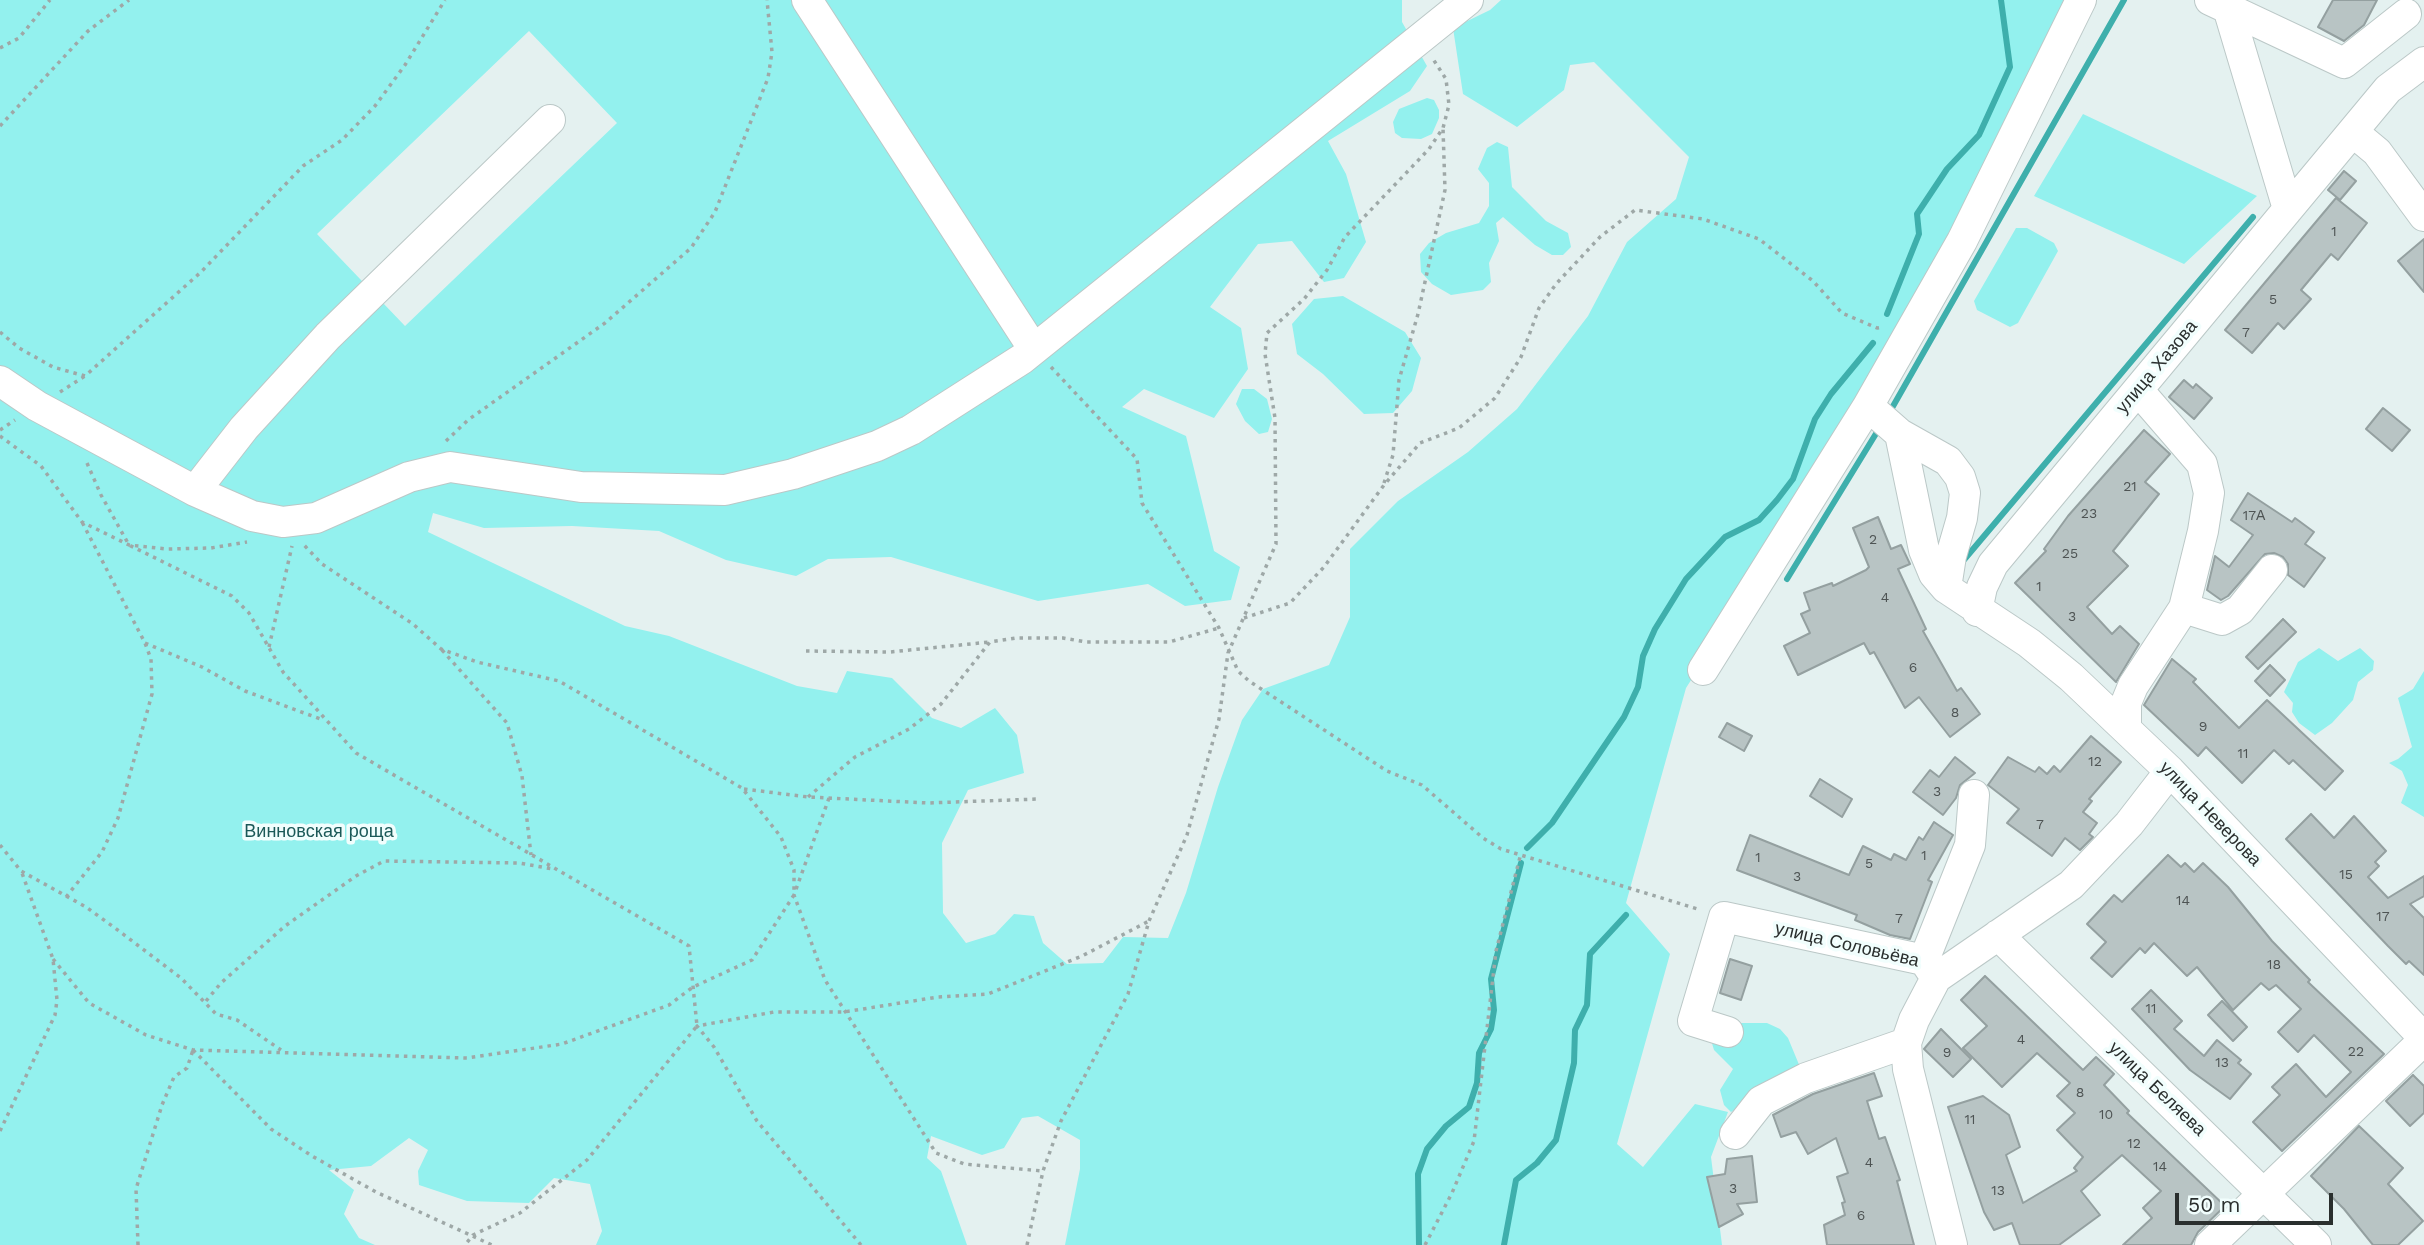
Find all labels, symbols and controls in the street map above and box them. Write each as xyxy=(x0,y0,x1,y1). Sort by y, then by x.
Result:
house number: 1 xyxy=(2331,224,2337,240)
house number: 5 xyxy=(2269,292,2277,308)
street label: улица Хазова xyxy=(2112,316,2202,418)
house number: 7 xyxy=(2242,325,2250,341)
house number: 21 xyxy=(2123,479,2137,495)
house number: 23 xyxy=(2081,506,2097,522)
house number: 17А xyxy=(2243,508,2265,524)
house number: 2 xyxy=(1869,532,1877,548)
house number: 25 xyxy=(2062,546,2078,562)
house number: 1 xyxy=(2036,579,2042,595)
house number: 4 xyxy=(1881,590,1889,606)
house number: 3 xyxy=(2068,609,2076,625)
house number: 6 xyxy=(1909,660,1917,676)
house number: 8 xyxy=(1951,705,1959,721)
house number: 9 xyxy=(2199,719,2207,735)
house number: 11 xyxy=(2238,746,2248,762)
house number: 12 xyxy=(2088,754,2102,770)
street label: улица Неверова xyxy=(2155,757,2265,871)
house number: 3 xyxy=(1933,784,1941,800)
house number: 7 xyxy=(2036,817,2044,833)
park label: Винновская роща xyxy=(244,821,394,843)
house number: 1 xyxy=(1921,848,1927,864)
house number: 1 xyxy=(1755,850,1761,866)
house number: 5 xyxy=(1865,856,1873,872)
house number: 15 xyxy=(2339,867,2353,883)
house number: 3 xyxy=(1793,869,1801,885)
house number: 14 xyxy=(2176,893,2190,909)
house number: 17 xyxy=(2376,909,2390,925)
house number: 7 xyxy=(1895,911,1903,927)
street label: улица Соловьёва xyxy=(1773,918,1921,972)
house number: 18 xyxy=(2267,957,2281,973)
house number: 11 xyxy=(2146,1001,2156,1017)
house number: 4 xyxy=(2017,1032,2025,1048)
street label: улица Беляева xyxy=(2104,1037,2210,1141)
house number: 22 xyxy=(2348,1044,2364,1060)
house number: 9 xyxy=(1943,1045,1951,1061)
house number: 13 xyxy=(2215,1055,2229,1071)
house number: 8 xyxy=(2076,1085,2084,1101)
house number: 10 xyxy=(2099,1107,2113,1123)
house number: 11 xyxy=(1965,1112,1975,1128)
house number: 12 xyxy=(2127,1136,2141,1152)
house number: 4 xyxy=(1865,1155,1873,1171)
house number: 14 xyxy=(2153,1159,2167,1175)
scale bar xyxy=(2179,1178,2336,1222)
house number: 3 xyxy=(1729,1181,1737,1197)
house number: 13 xyxy=(1991,1183,2005,1199)
text: 50 m xyxy=(2188,1192,2240,1217)
house number: 6 xyxy=(1857,1208,1865,1224)

